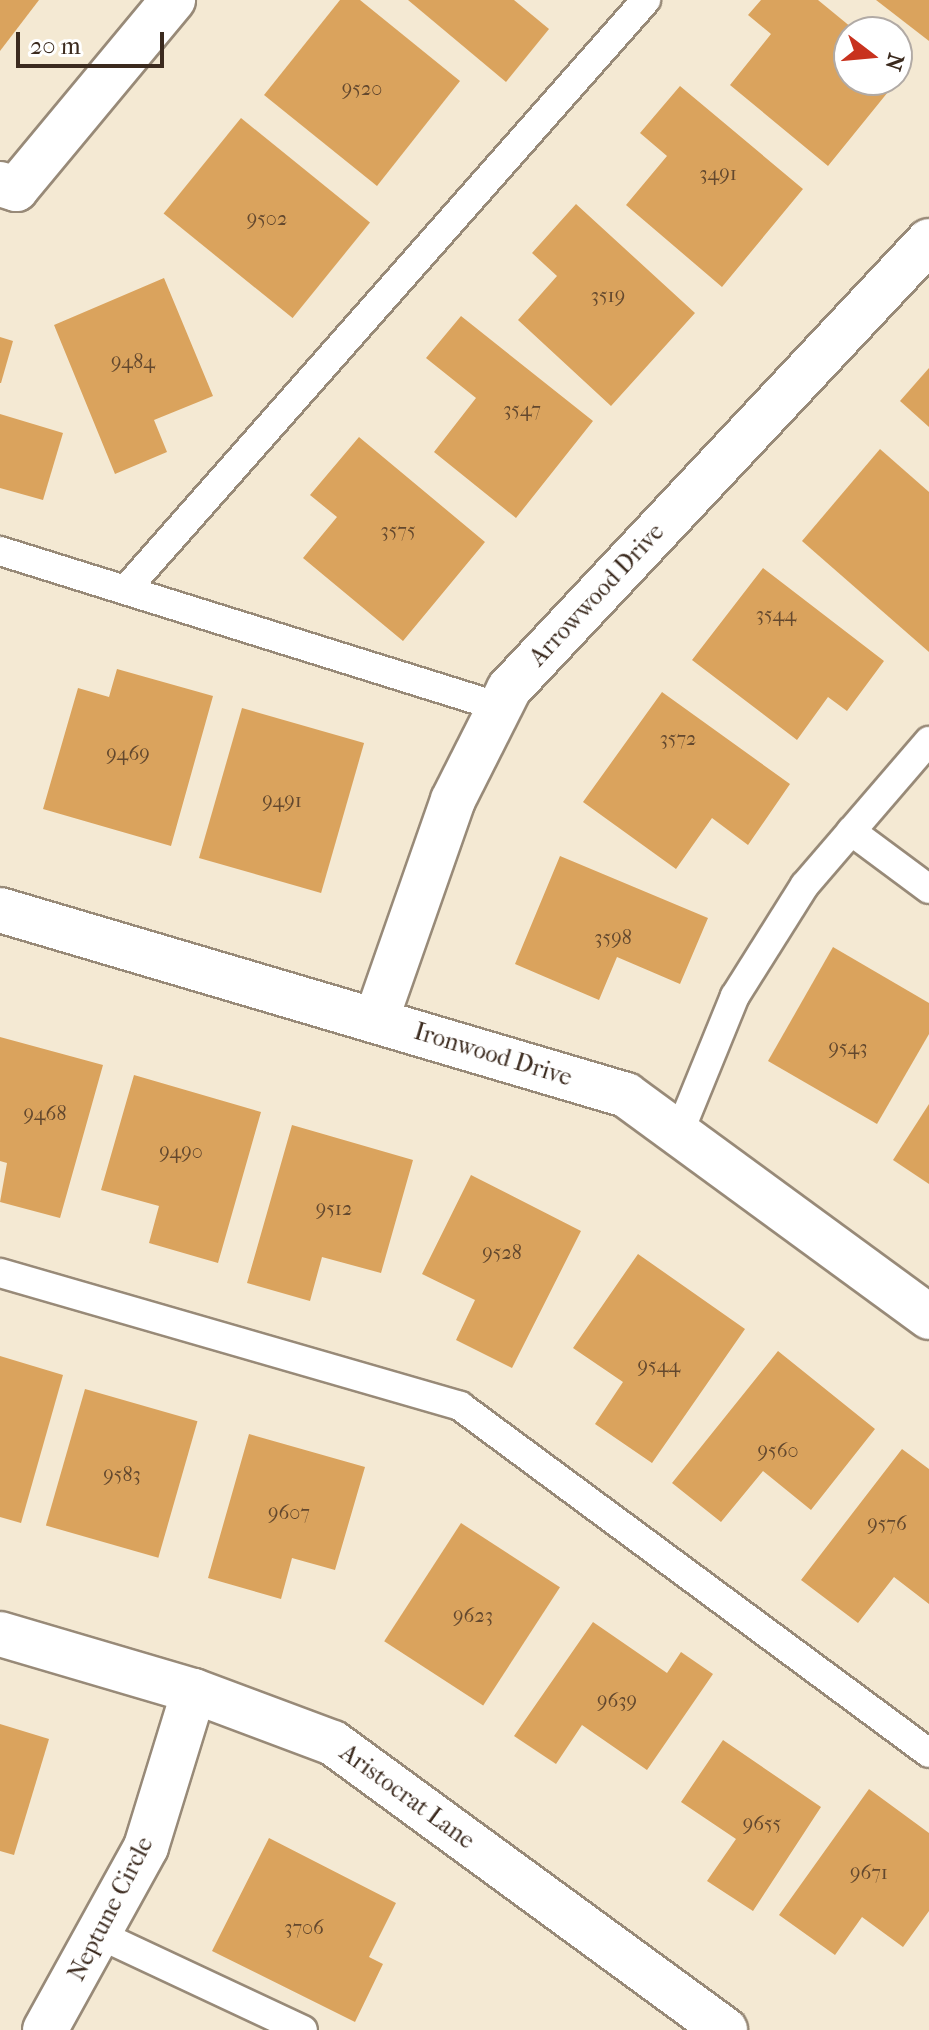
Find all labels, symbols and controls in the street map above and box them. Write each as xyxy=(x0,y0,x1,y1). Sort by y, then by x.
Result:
scale bar xyxy=(20,16,168,66)
north arrow xyxy=(833,16,913,96)
text: 20 m xyxy=(30,32,81,60)
text: N xyxy=(879,50,909,74)
house number: 9520 xyxy=(342,76,382,100)
house number: 3491 xyxy=(699,161,737,185)
house number: 9502 xyxy=(247,206,287,230)
house number: 3519 xyxy=(591,283,625,307)
house number: 9484 xyxy=(111,349,155,373)
house number: 3547 xyxy=(503,397,541,421)
house number: 3575 xyxy=(380,518,416,542)
street label: Arrowwood Drive xyxy=(524,518,670,672)
house number: 3544 xyxy=(756,602,796,626)
house number: 3572 xyxy=(660,726,696,750)
house number: 9469 xyxy=(106,741,150,765)
house number: 9491 xyxy=(262,788,302,812)
house number: 3598 xyxy=(594,925,632,949)
street label: Ironwood Drive xyxy=(411,1017,575,1093)
house number: 9543 xyxy=(828,1035,868,1059)
house number: 9468 xyxy=(24,1101,66,1125)
house number: 9490 xyxy=(159,1139,203,1163)
house number: 9512 xyxy=(316,1196,352,1220)
house number: 9528 xyxy=(482,1240,522,1264)
house number: 9544 xyxy=(638,1353,680,1377)
house number: 9560 xyxy=(758,1438,798,1462)
house number: 9583 xyxy=(103,1462,141,1486)
house number: 9607 xyxy=(268,1500,310,1524)
house number: 9576 xyxy=(867,1511,907,1535)
house number: 9623 xyxy=(453,1603,493,1627)
house number: 9639 xyxy=(597,1688,637,1712)
street label: Aristocrat Lane xyxy=(334,1739,480,1855)
house number: 9655 xyxy=(743,1811,781,1835)
street label: Neptune Circle xyxy=(62,1832,160,1986)
house number: 9671 xyxy=(850,1860,888,1884)
house number: 3706 xyxy=(284,1915,324,1939)

